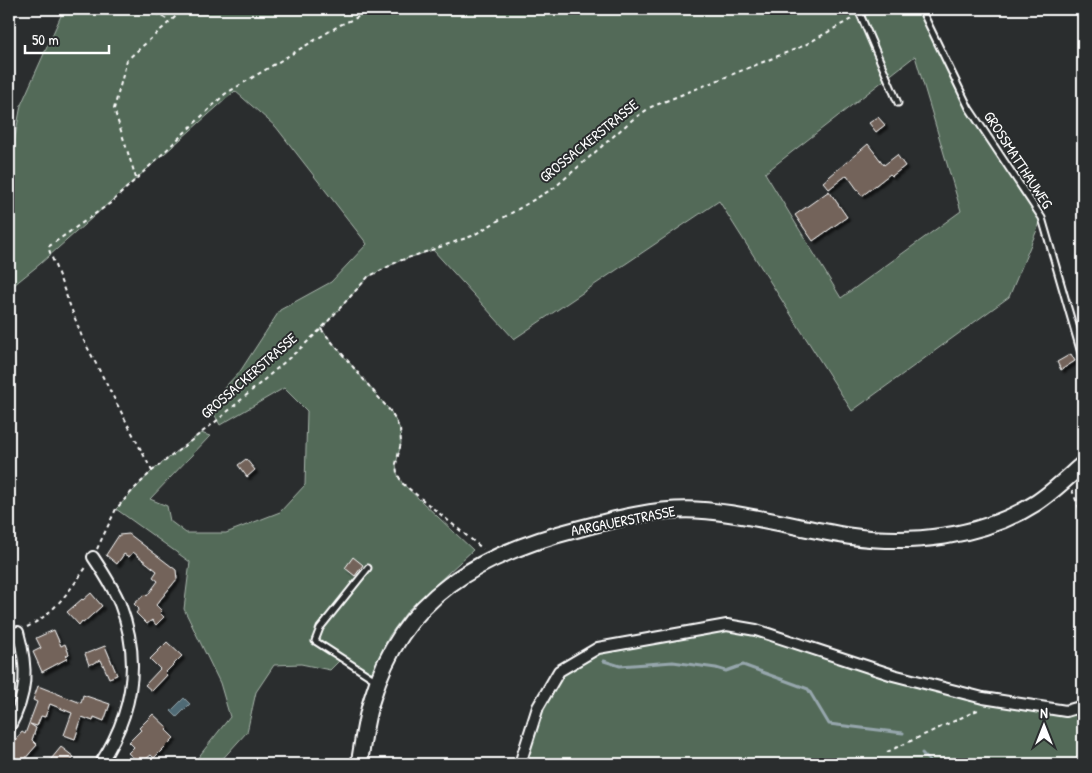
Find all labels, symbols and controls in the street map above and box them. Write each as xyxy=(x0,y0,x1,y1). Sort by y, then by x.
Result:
scale bar xyxy=(25,22,109,54)
text: 50 m xyxy=(32,29,59,50)
street label: GROSSACKERSTRASSE xyxy=(535,94,643,187)
street label: GROSSMATTHAUWEG xyxy=(979,107,1058,213)
street label: GROSSACKERSTRASSE xyxy=(196,328,302,423)
street label: AARGAUERSTRASSE xyxy=(569,500,677,541)
north arrow xyxy=(1020,700,1070,750)
text: N xyxy=(1040,703,1048,722)

